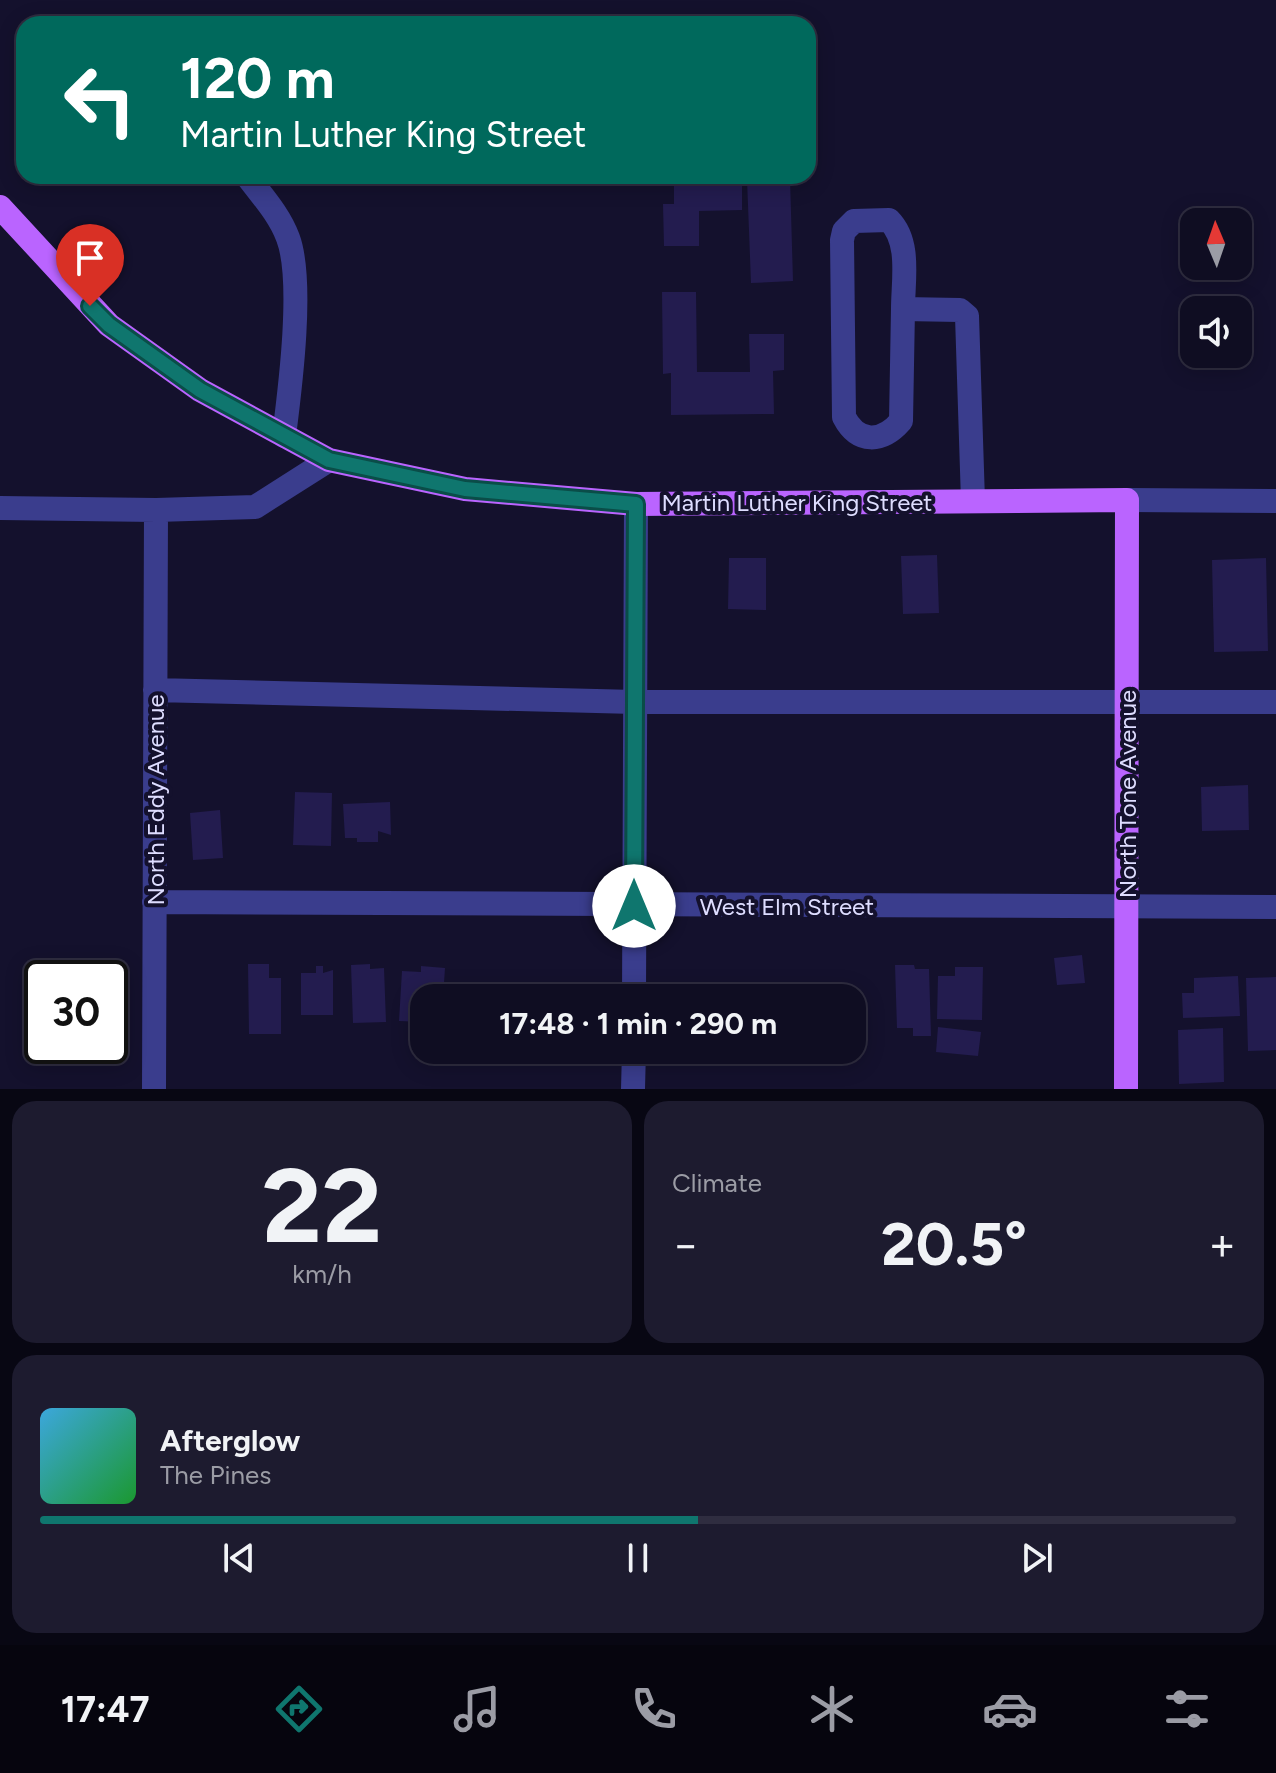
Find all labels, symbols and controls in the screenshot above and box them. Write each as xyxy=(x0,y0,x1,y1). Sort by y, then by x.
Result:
text: 120 m xyxy=(180,45,335,112)
icon: left xyxy=(48,48,152,152)
text: Martin Luther King Street xyxy=(180,113,586,156)
north arrow xyxy=(1180,208,1252,280)
map controls xyxy=(1180,208,1252,368)
pin xyxy=(56,224,124,306)
icon: arrive xyxy=(68,236,112,280)
button: sound xyxy=(1180,296,1252,368)
street label: Martin Luther King Street xyxy=(662,488,932,517)
street label: North Tone Avenue xyxy=(1113,690,1142,898)
street label: North Eddy Avenue xyxy=(141,694,170,906)
position arrow xyxy=(592,864,676,948)
street label: West Elm Street xyxy=(700,892,874,921)
speed limit sign: 30 xyxy=(24,960,128,1064)
text: 17:48 · 1 min · 290 m xyxy=(499,1005,777,1042)
text: 22 xyxy=(262,1143,382,1268)
text: Climate xyxy=(672,1167,762,1199)
text: 20.5° xyxy=(881,1208,1027,1280)
text: − xyxy=(672,1218,699,1271)
text: + xyxy=(1209,1218,1236,1271)
text: km/h xyxy=(292,1258,352,1290)
text: Afterglow xyxy=(160,1422,300,1459)
text: The Pines xyxy=(160,1459,271,1491)
icon: previous xyxy=(217,1536,261,1580)
icon: pause xyxy=(616,1536,660,1580)
icon: next xyxy=(1015,1536,1059,1580)
icon: directions xyxy=(271,1681,327,1737)
icon: music xyxy=(449,1681,505,1737)
icon: phone xyxy=(626,1681,682,1737)
icon: climate xyxy=(804,1681,860,1737)
icon: car xyxy=(982,1681,1038,1737)
icon: filters xyxy=(1159,1681,1215,1737)
text: 17:47 xyxy=(61,1688,150,1731)

